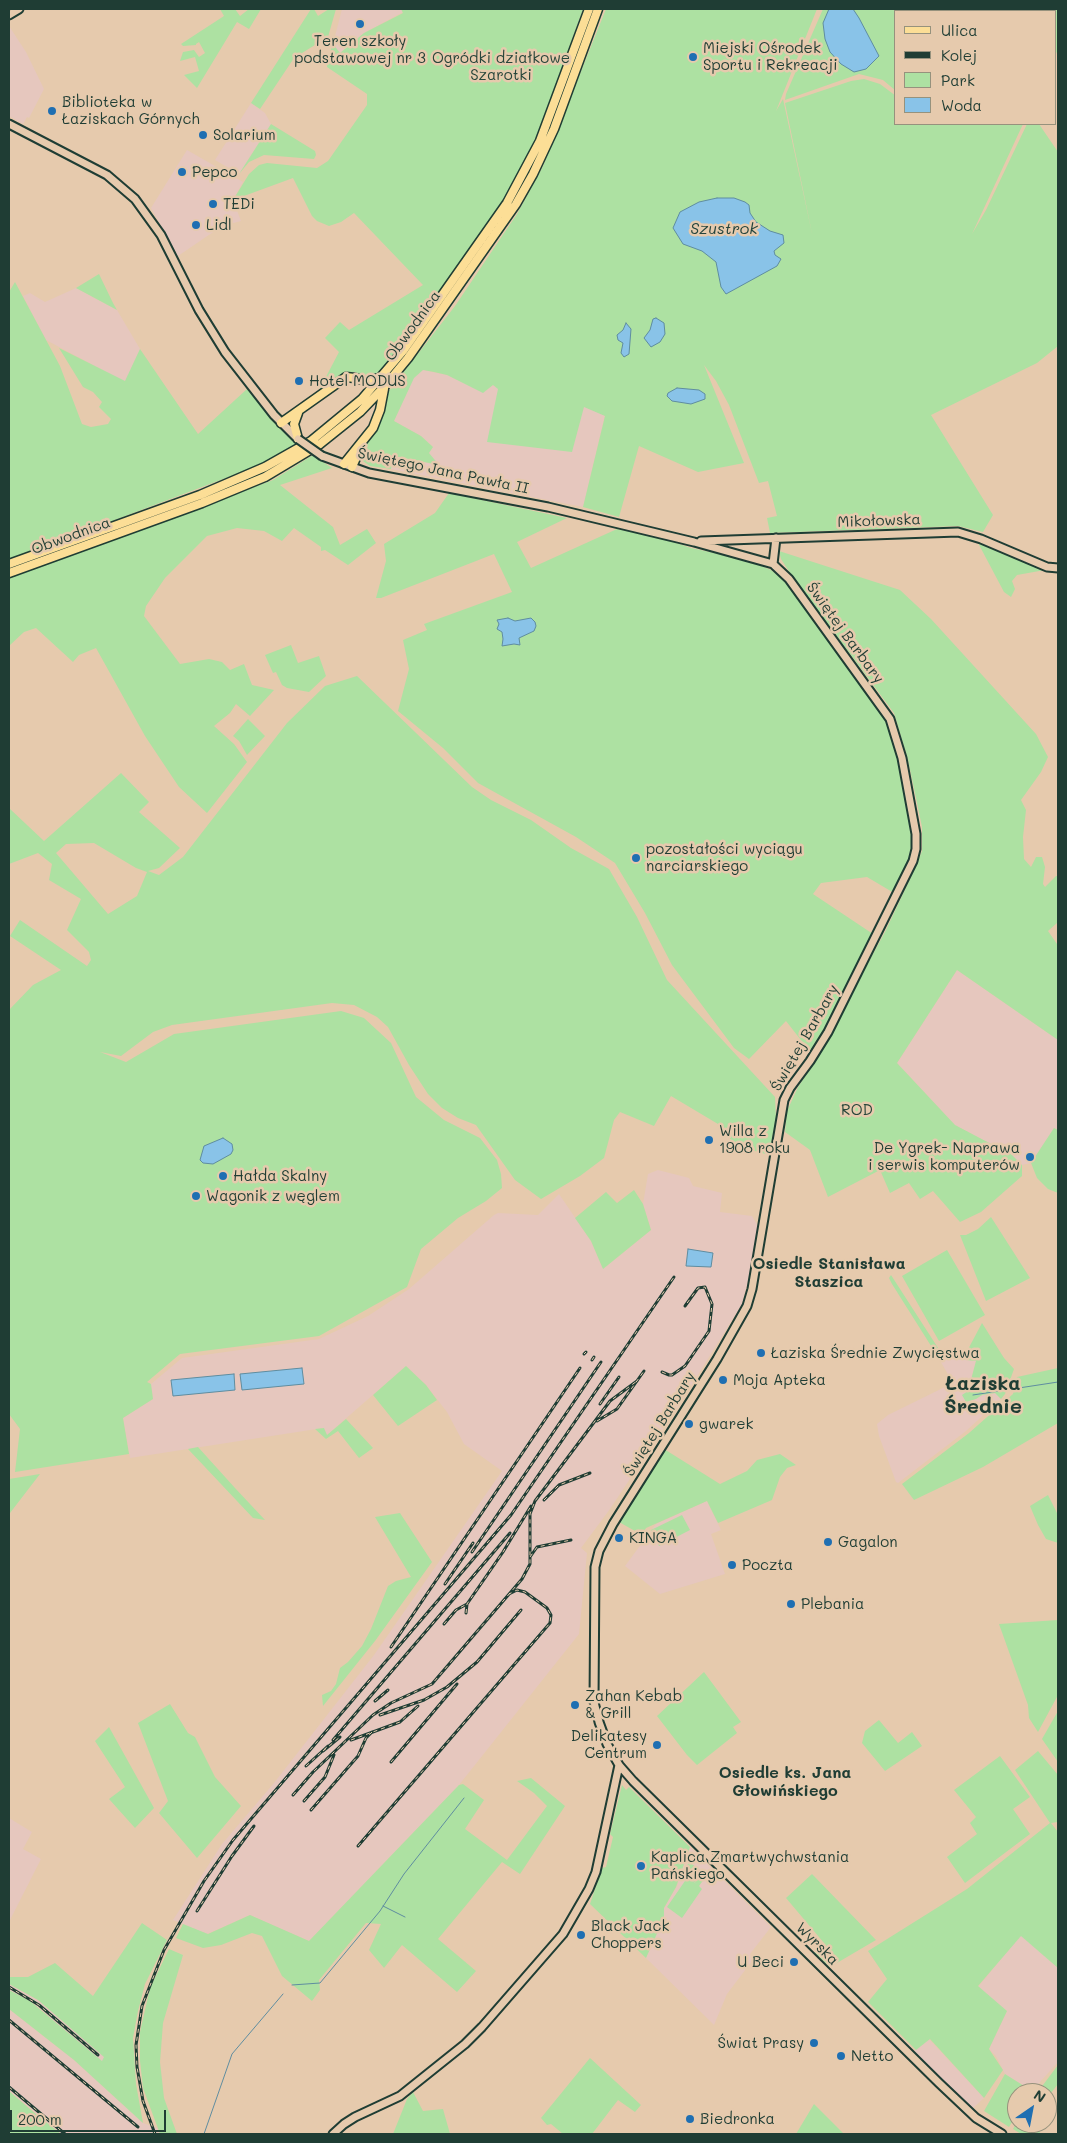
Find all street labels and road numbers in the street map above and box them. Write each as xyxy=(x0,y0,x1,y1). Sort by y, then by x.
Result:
street label: Obwodnica xyxy=(381,287,445,365)
street label: Świętego Jana Pawła II xyxy=(356,444,530,498)
street label: Mikołowska xyxy=(837,511,921,531)
street label: Obwodnica xyxy=(29,513,113,559)
street label: Świętej Barbary xyxy=(802,579,888,687)
street label: Świętej Barbary xyxy=(767,981,843,1095)
street label: Świętej Barbary xyxy=(621,1368,699,1480)
street label: Wyrska xyxy=(792,1919,842,1969)

